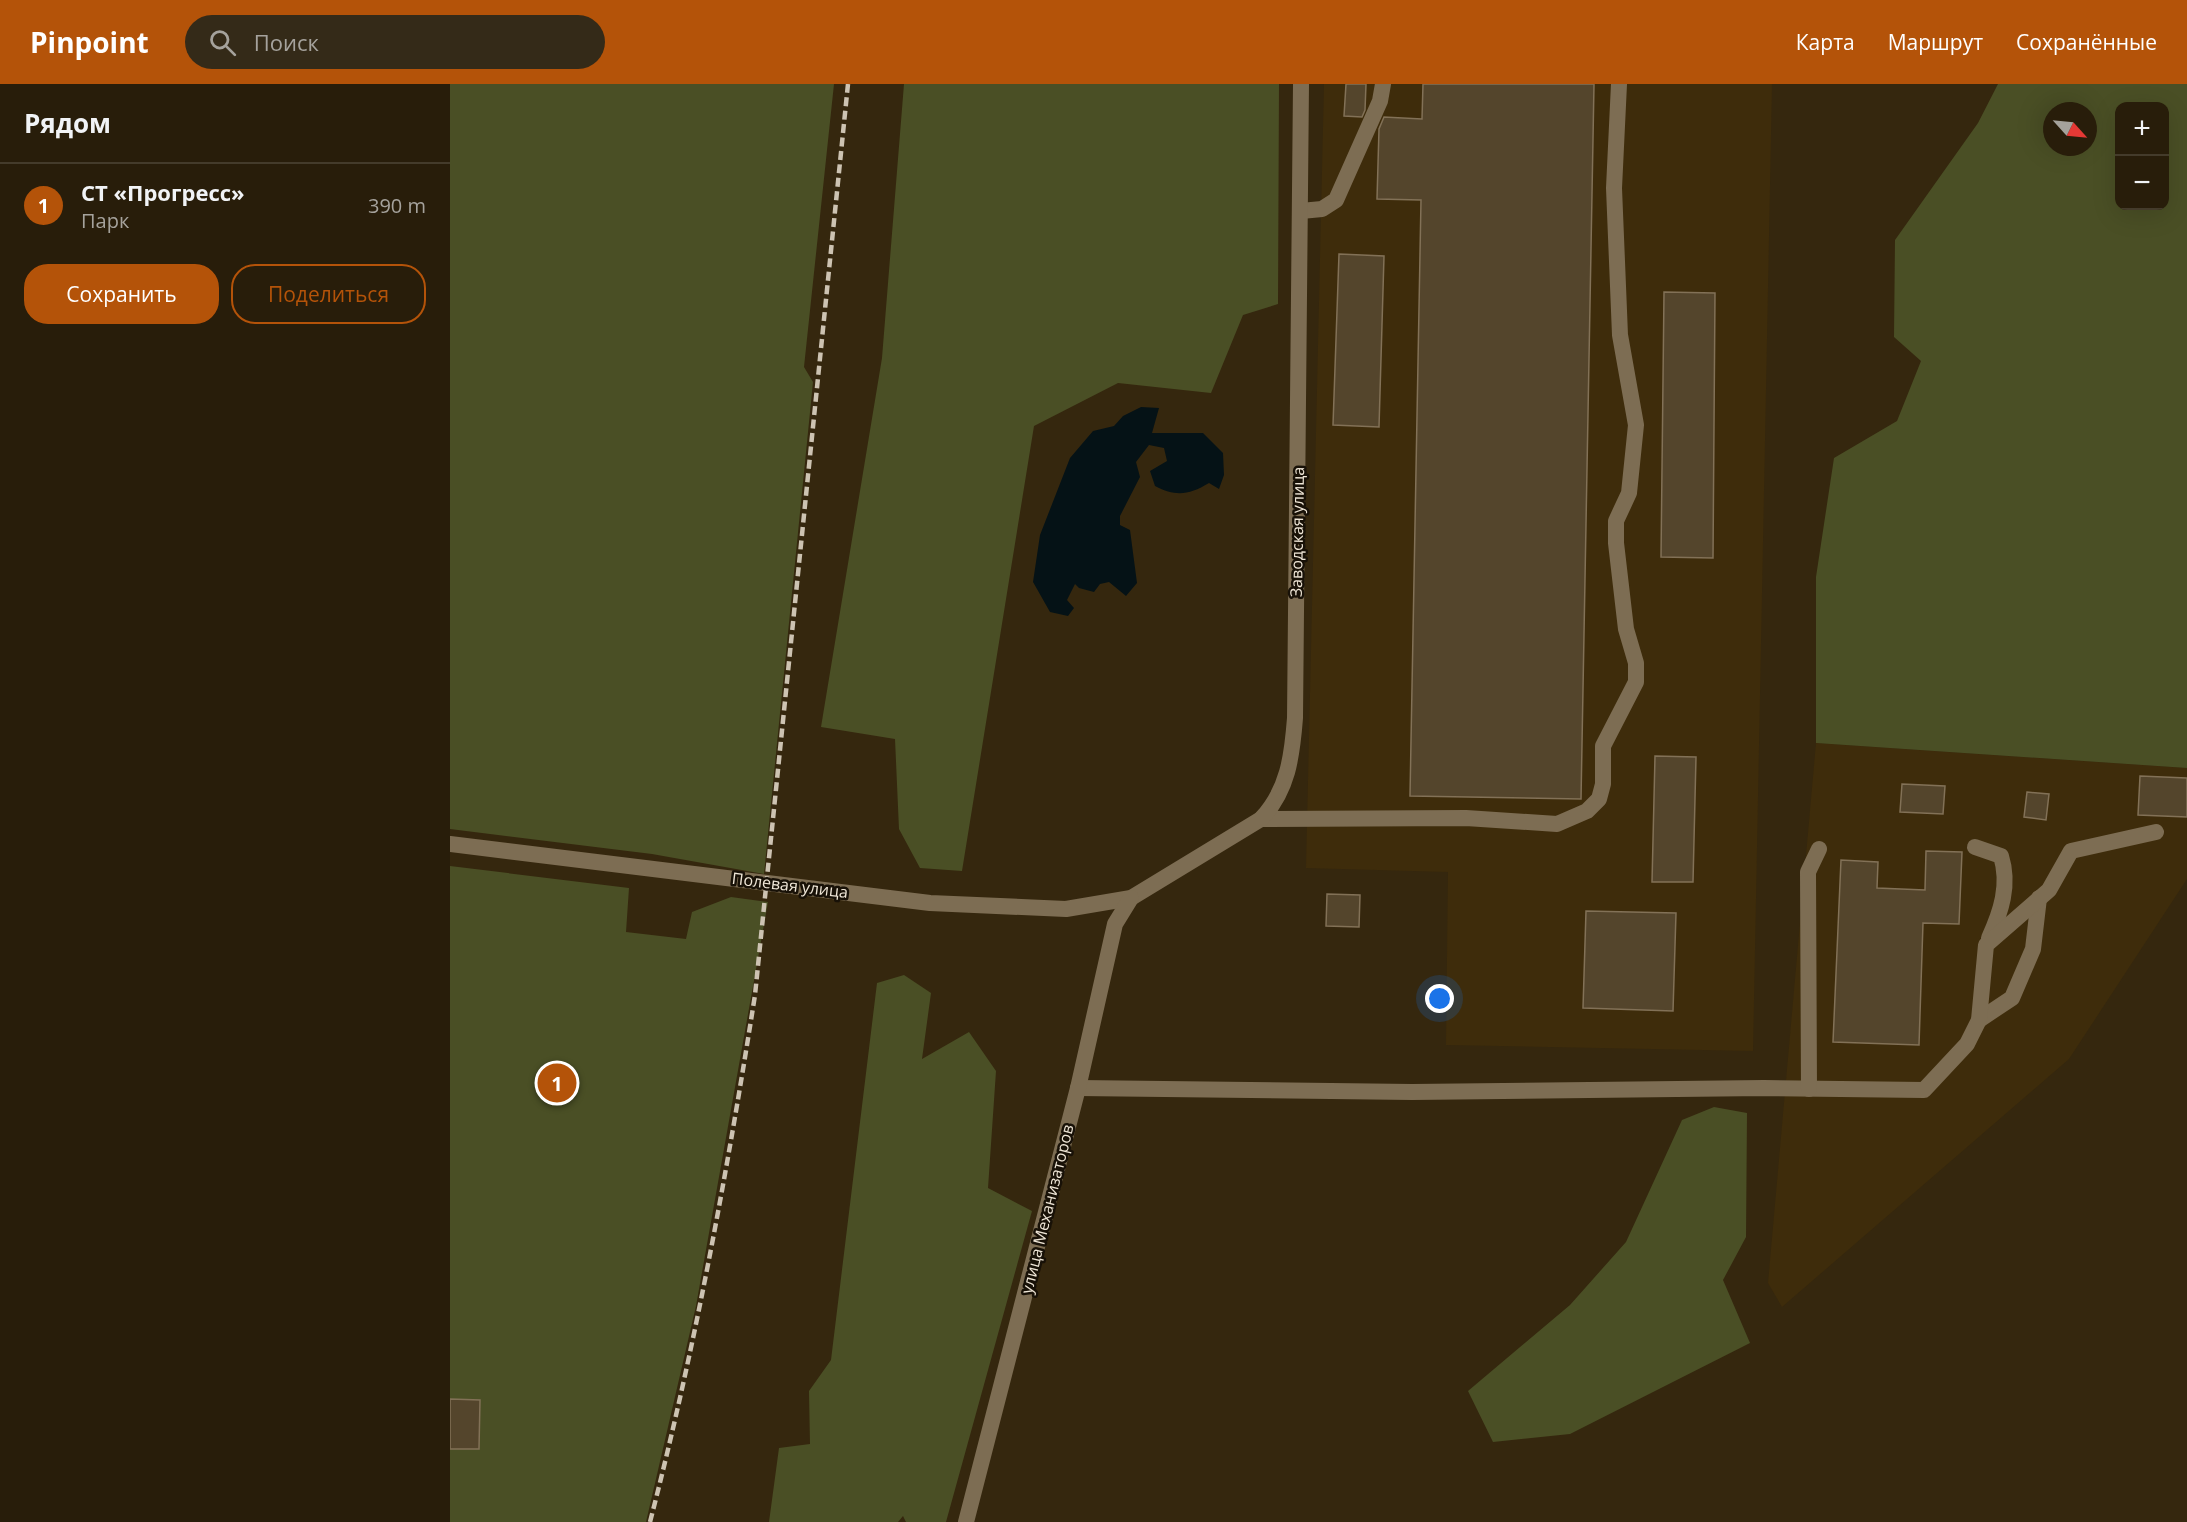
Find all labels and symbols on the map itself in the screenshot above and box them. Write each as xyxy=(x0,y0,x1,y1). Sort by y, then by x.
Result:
north arrow xyxy=(2043,102,2097,156)
street label: Заводская улица xyxy=(1285,467,1309,597)
street label: Полевая улица xyxy=(731,867,849,903)
your location xyxy=(1425,984,1454,1013)
pin: 1 xyxy=(538,1060,576,1106)
street label: улица Механизаторов xyxy=(1015,1122,1079,1296)

